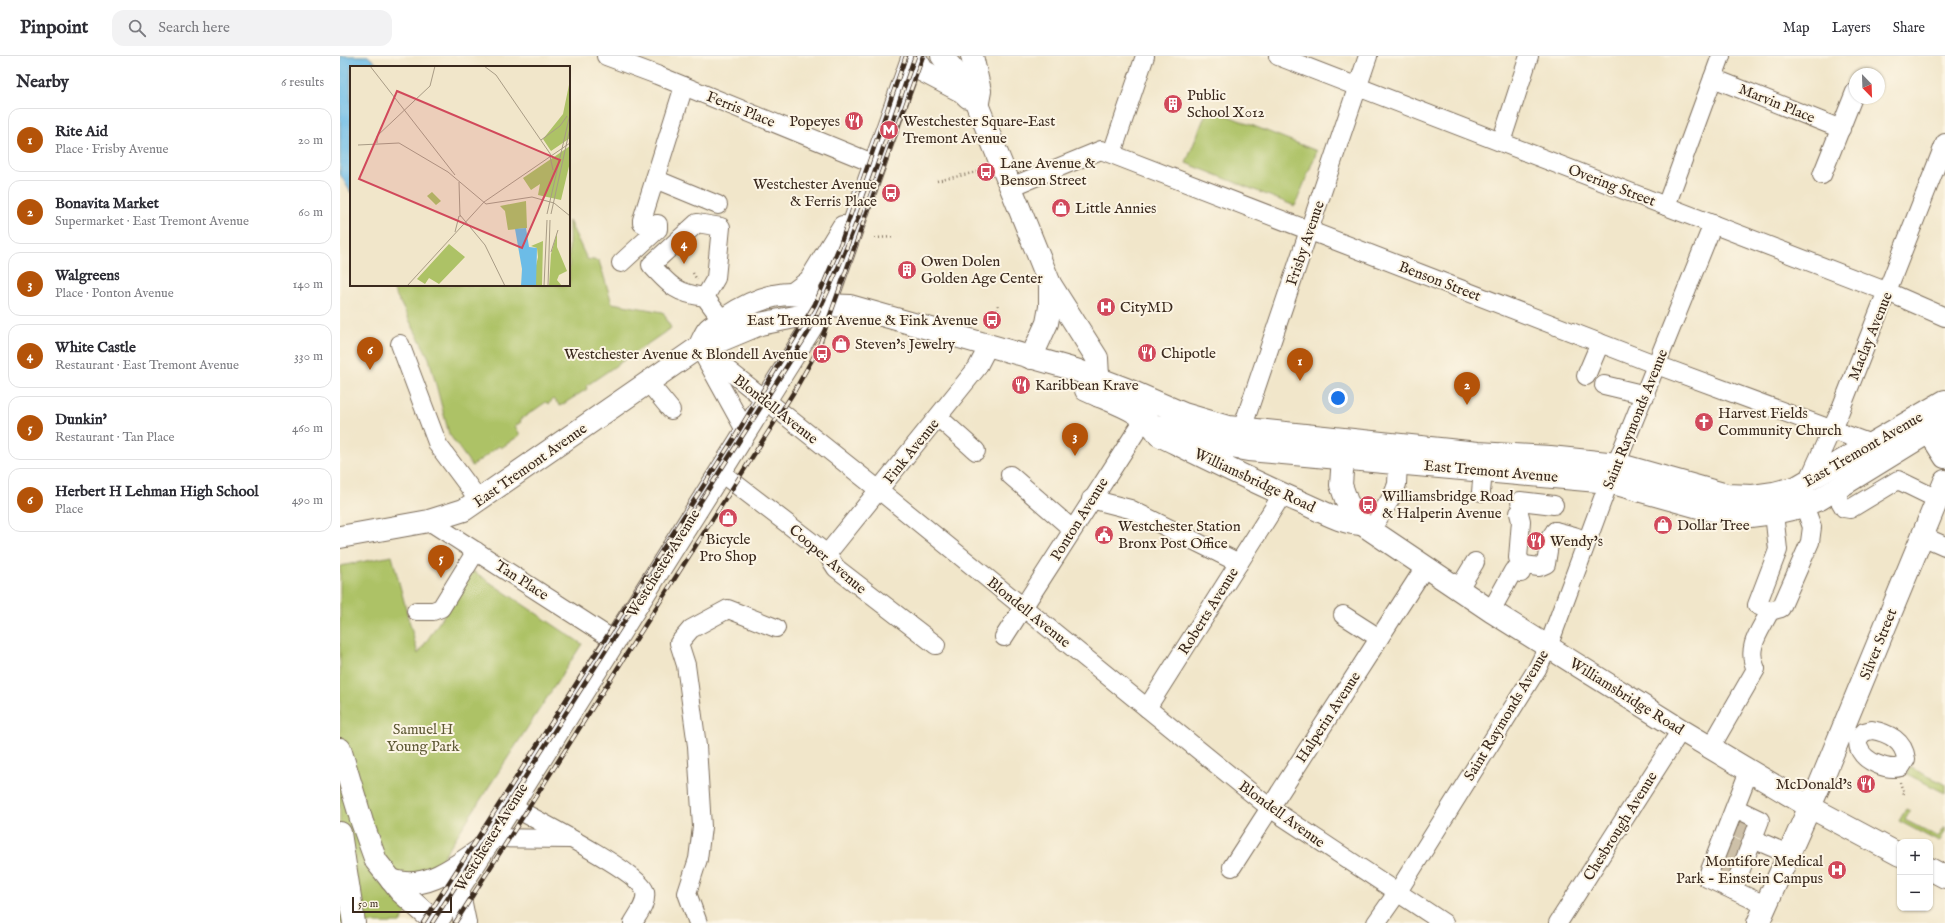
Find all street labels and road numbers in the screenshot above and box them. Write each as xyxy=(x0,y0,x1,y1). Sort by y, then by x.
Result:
street label: Marvin Place xyxy=(1736,80,1818,127)
street label: Ferris Place xyxy=(704,87,778,132)
street label: Overing Street xyxy=(1565,160,1658,211)
street label: Frisby Avenue xyxy=(1282,198,1329,288)
street label: Benson Street xyxy=(1396,257,1484,306)
street label: Maclay Avenue xyxy=(1844,289,1897,383)
street label: Saint Raymonds Avenue xyxy=(1599,346,1672,492)
street label: Blondell Avenue xyxy=(730,370,822,448)
street label: East Tremont Avenue xyxy=(1800,408,1926,491)
street label: Fink Avenue xyxy=(879,415,944,488)
street label: East Tremont Avenue xyxy=(470,419,591,512)
street label: Williamsbridge Road xyxy=(1191,444,1319,517)
street label: East Tremont Avenue xyxy=(1423,456,1559,487)
street label: Ponton Avenue xyxy=(1046,474,1113,564)
street label: Westchester Avenue xyxy=(623,506,704,621)
street label: Cooper Avenue xyxy=(785,521,870,598)
street label: Tan Place xyxy=(491,556,552,605)
street label: Roberts Avenue xyxy=(1174,564,1243,658)
street label: Blondell Avenue xyxy=(983,573,1074,652)
street label: Silver Street xyxy=(1856,606,1901,683)
street label: Saint Raymonds Avenue xyxy=(1460,646,1553,784)
street label: Williamsbridge Road xyxy=(1566,654,1688,740)
street label: Halperin Avenue xyxy=(1292,668,1365,767)
street label: Chesbrough Avenue xyxy=(1579,768,1662,884)
street label: Blondell Avenue xyxy=(1235,777,1329,852)
street label: Westchester Avenue xyxy=(451,780,532,895)

